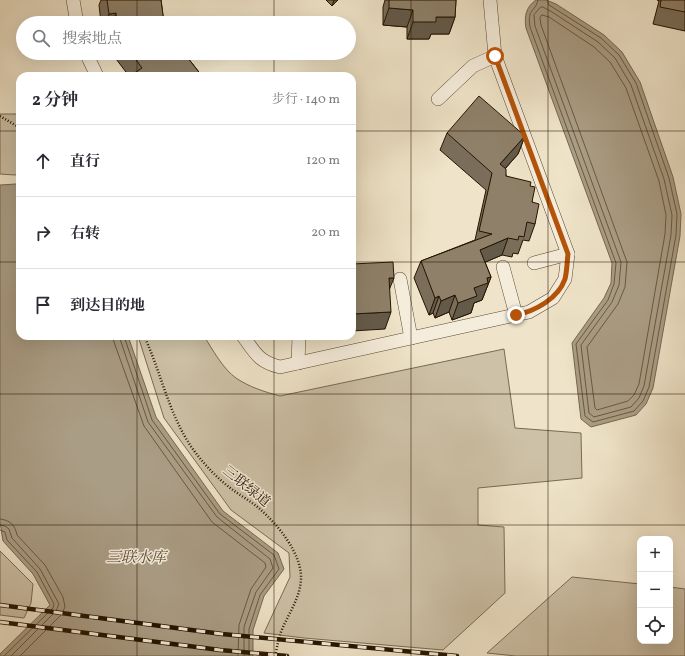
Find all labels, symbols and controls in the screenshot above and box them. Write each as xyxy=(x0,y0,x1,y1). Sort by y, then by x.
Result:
search box xyxy=(16,16,356,60)
icon: search xyxy=(30,27,52,49)
text: 搜索地点 xyxy=(62,29,122,50)
route start xyxy=(486,47,504,65)
text: 2 分钟 xyxy=(32,89,78,112)
text: 步行 · 140 m xyxy=(272,91,340,109)
icon: ahead xyxy=(32,150,54,172)
text: 直行 xyxy=(70,152,100,173)
text: 120 m xyxy=(306,152,340,170)
icon: right xyxy=(32,222,54,244)
text: 右转 xyxy=(70,224,100,245)
text: 20 m xyxy=(311,224,340,242)
icon: arrive xyxy=(32,294,54,316)
text: 到达目的地 xyxy=(70,296,145,317)
route end xyxy=(507,306,525,324)
street label: 三联绿道 xyxy=(218,462,274,512)
map controls xyxy=(637,536,673,644)
button: + xyxy=(637,536,673,572)
water label: 三联水库 xyxy=(106,548,169,569)
button: − xyxy=(637,572,673,608)
button: locate xyxy=(637,608,673,644)

